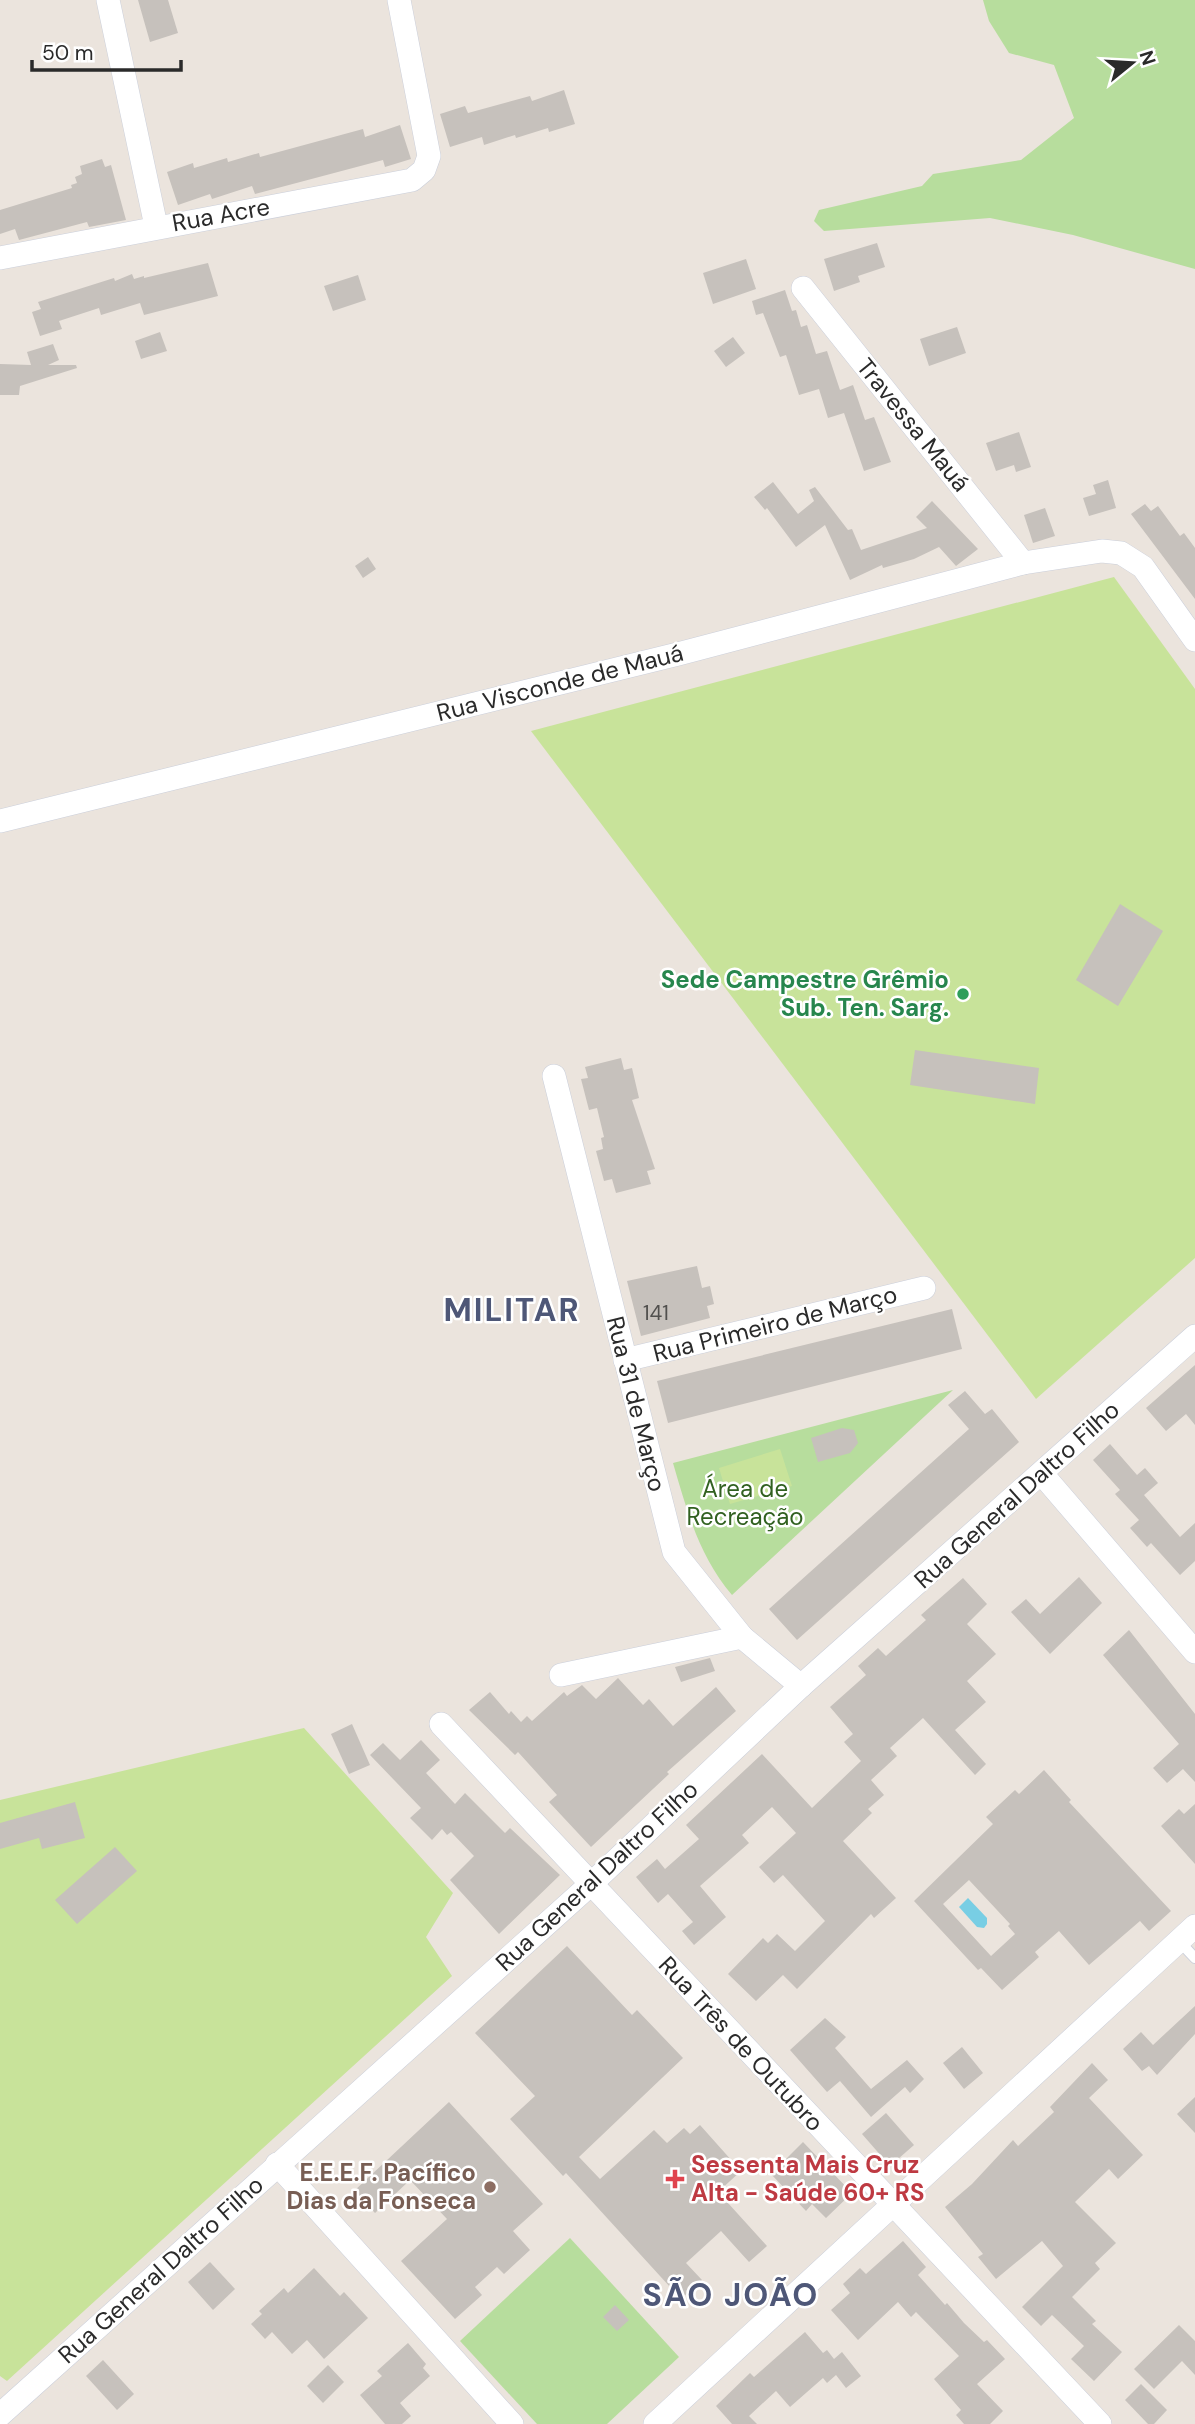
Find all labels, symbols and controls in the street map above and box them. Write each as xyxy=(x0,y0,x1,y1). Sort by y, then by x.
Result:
scale bar xyxy=(32,28,180,72)
north arrow xyxy=(1097,28,1167,98)
text: 50 m xyxy=(42,39,93,67)
text: N xyxy=(1134,47,1162,68)
street label: Rua Acre xyxy=(170,191,272,238)
street label: Travessa Mauá xyxy=(850,352,977,498)
street label: Rua Visconde de Mauá xyxy=(433,637,686,728)
place label: Sede Campestre Grêmio Sub. Ten. Sarg. xyxy=(661,964,949,1023)
marker: Sede Campestre Grêmio Sub. Ten. Sarg. xyxy=(955,986,971,1002)
street label: Rua Primeiro de Março xyxy=(650,1278,900,1369)
district label: MILITAR xyxy=(443,1289,581,1331)
house number: 141 xyxy=(643,1299,669,1327)
street label: Rua 31 de Março xyxy=(600,1313,673,1495)
street label: Rua General Daltro Filho xyxy=(908,1394,1126,1595)
park label: Área de Recreação xyxy=(686,1473,804,1532)
street label: Rua General Daltro Filho xyxy=(489,1774,704,1978)
street label: Rua Três de Outubro xyxy=(652,1950,831,2138)
place label: Sessenta Mais Cruz Alta - Saúde 60+ RS xyxy=(691,2149,924,2208)
place label: E.E.E.F. Pacífico Dias da Fonseca xyxy=(287,2157,476,2216)
street label: Rua General Daltro Filho xyxy=(52,2169,270,2370)
marker: Sessenta Mais Cruz Alta - Saúde 60+ RS xyxy=(665,2169,685,2189)
marker: E.E.E.F. Pacífico Dias da Fonseca xyxy=(482,2179,498,2195)
district label: SÃO JOÃO xyxy=(643,2274,819,2316)

